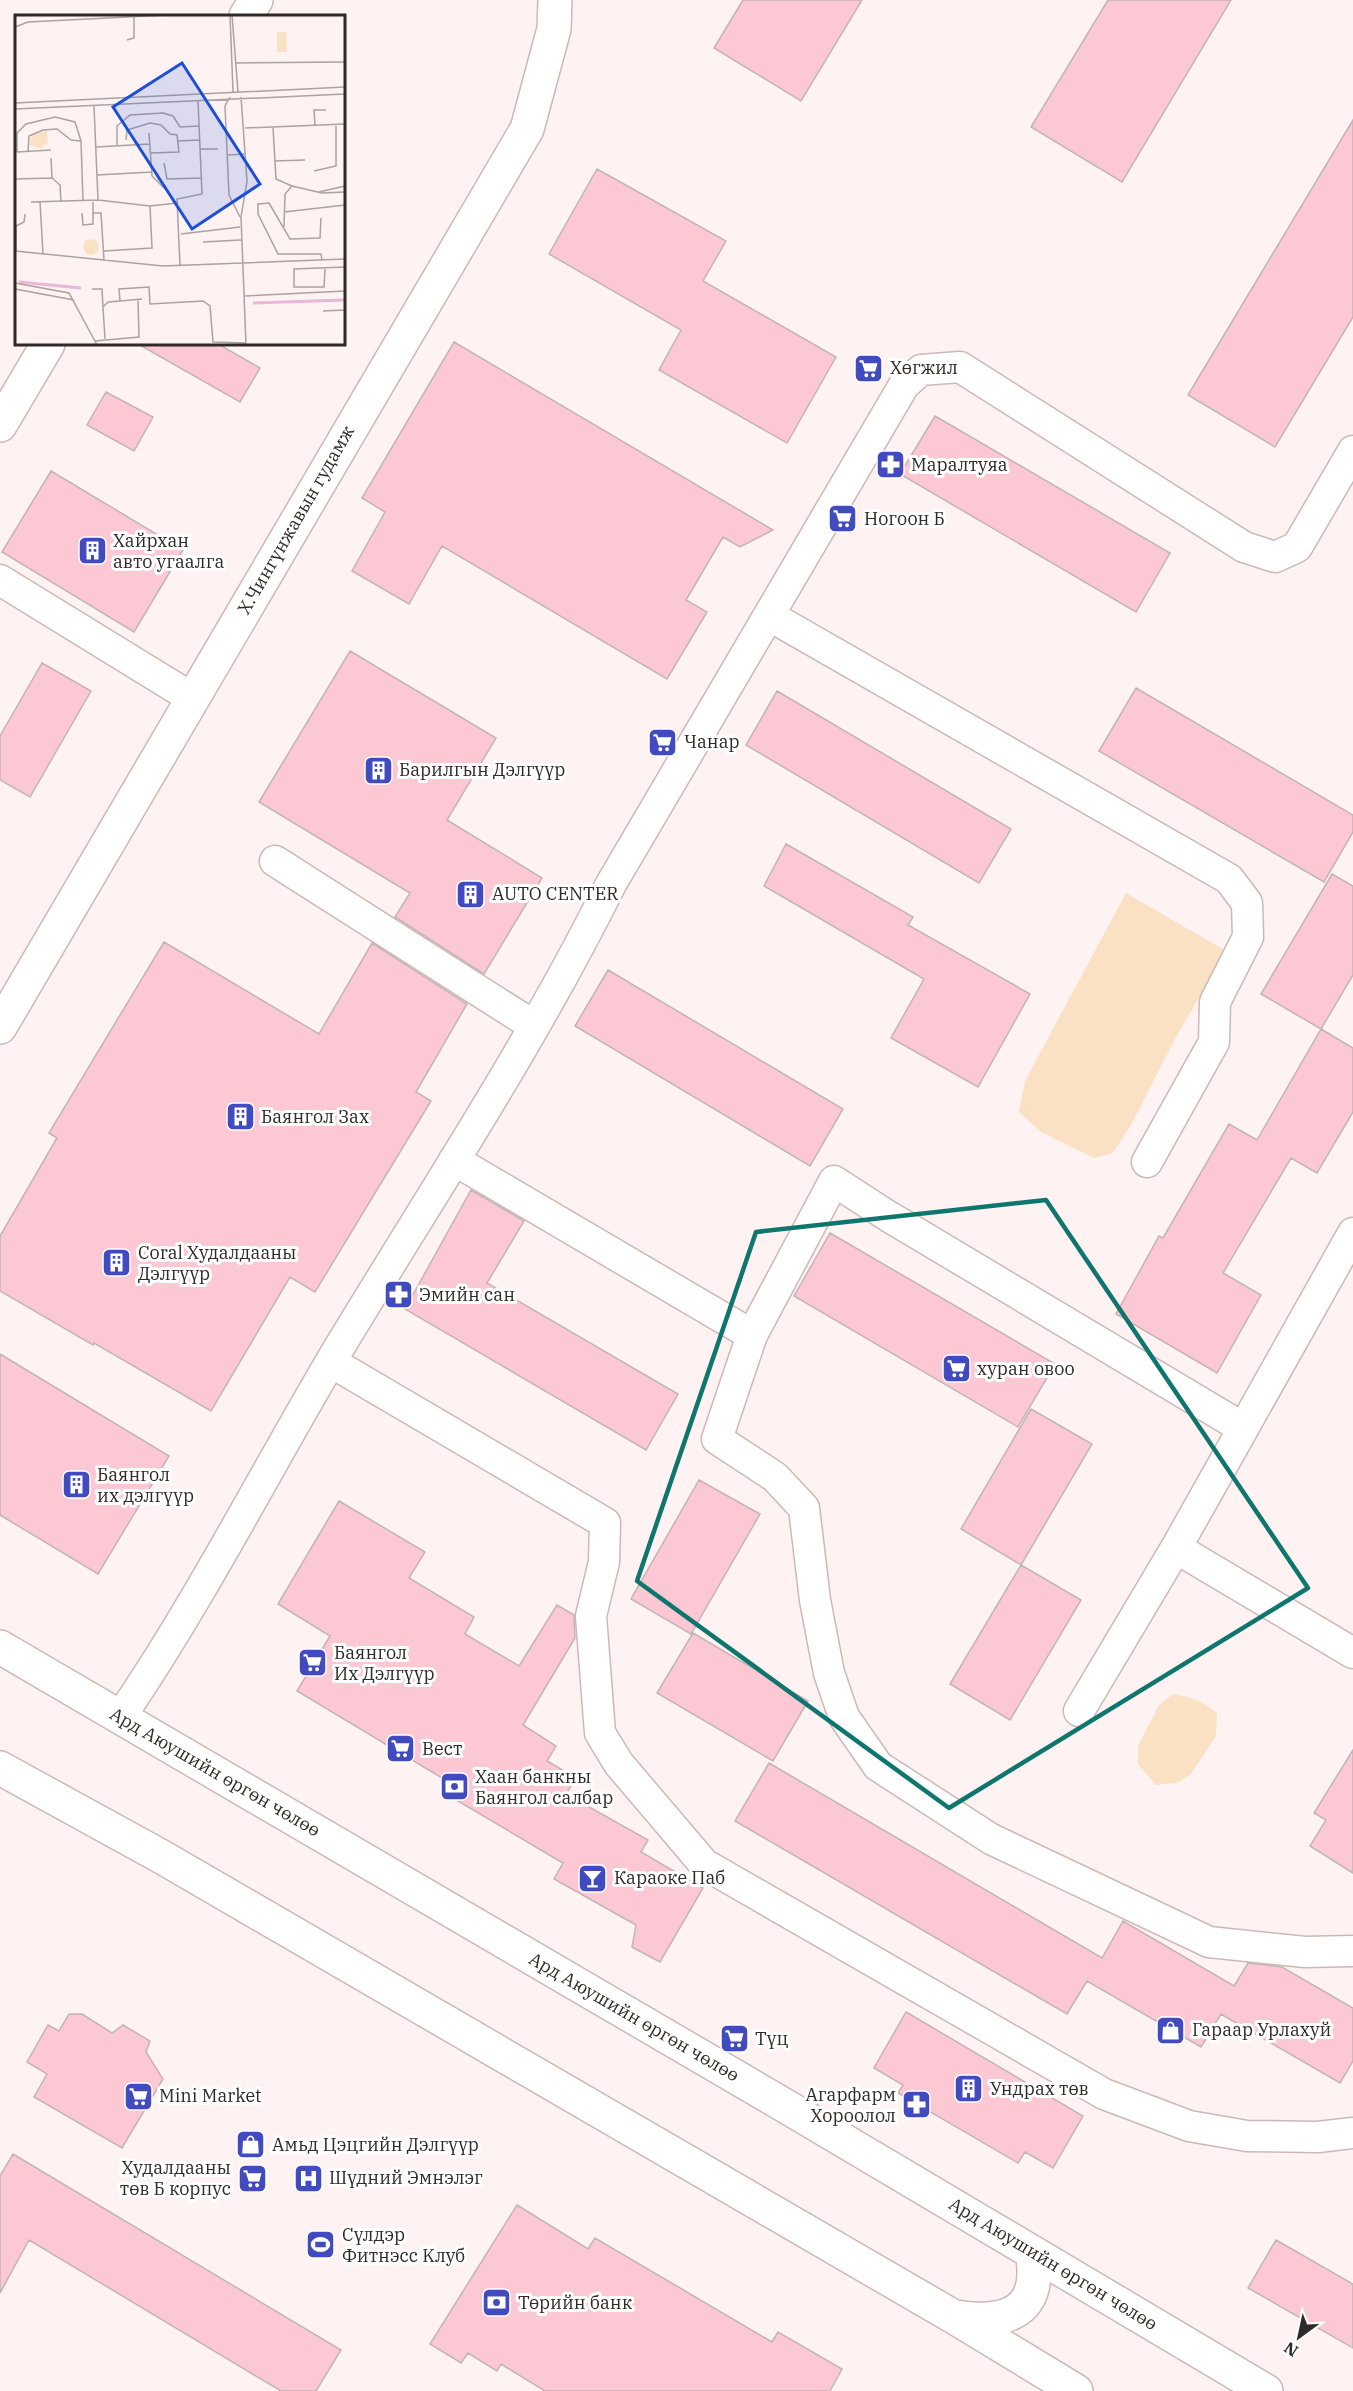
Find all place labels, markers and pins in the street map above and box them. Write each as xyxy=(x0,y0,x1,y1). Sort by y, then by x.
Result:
supermarket icon: Хөгжил xyxy=(853,352,885,384)
place label: Хөгжил xyxy=(890,356,958,379)
pharmacy icon: Маралтуяа xyxy=(874,449,906,481)
place label: Маралтуяа xyxy=(911,453,1008,476)
supermarket icon: Ногоон Б xyxy=(827,503,859,535)
place label: Ногоон Б xyxy=(864,507,945,530)
place label: Хайрхан авто угаалга xyxy=(113,529,224,573)
building icon: Хайрхан авто угаалга xyxy=(76,535,108,567)
supermarket icon: Чанар xyxy=(647,726,679,758)
place label: Чанар xyxy=(684,730,740,753)
building icon: Барилгын Дэлгүүр xyxy=(362,754,394,786)
place label: Барилгын Дэлгүүр xyxy=(399,758,565,781)
building icon: AUTO CENTER xyxy=(455,878,487,910)
place label: AUTO CENTER xyxy=(492,882,618,905)
building icon: Баянгол Зах xyxy=(224,1101,256,1133)
place label: Баянгол Зах xyxy=(261,1105,369,1128)
place label: Coral Худалдааны Дэлгүүр xyxy=(138,1241,297,1285)
building icon: Coral Худалдааны Дэлгүүр xyxy=(101,1247,133,1279)
pharmacy icon: Эмийн сан xyxy=(382,1279,414,1311)
place label: Эмийн сан xyxy=(419,1283,515,1306)
supermarket icon: хуран овоо xyxy=(940,1353,972,1385)
place label: хуран овоо xyxy=(977,1357,1075,1380)
place label: Баянгол их дэлгүүр xyxy=(97,1463,194,1507)
building icon: Баянгол их дэлгүүр xyxy=(60,1469,92,1501)
place label: Баянгол Их Дэлгүүр xyxy=(334,1641,435,1685)
supermarket icon: Баянгол Их Дэлгүүр xyxy=(297,1647,329,1679)
supermarket icon: Вест xyxy=(385,1733,417,1765)
place label: Вест xyxy=(422,1737,462,1760)
place label: Хаан банкны Баянгол салбар xyxy=(475,1765,613,1809)
bank icon: Хаан банкны Баянгол салбар xyxy=(438,1771,470,1803)
bar icon: Караоке Паб xyxy=(577,1862,609,1894)
place label: Караоке Паб xyxy=(614,1866,725,1889)
shop icon: Гараар Урлахуй xyxy=(1155,2014,1187,2046)
place label: Гараар Урлахуй xyxy=(1192,2018,1331,2041)
supermarket icon: Түц xyxy=(718,2023,750,2055)
place label: Түц xyxy=(755,2027,788,2050)
building icon: Ундрах төв xyxy=(953,2073,985,2105)
place label: Ундрах төв xyxy=(990,2077,1089,2100)
supermarket icon: Mini Market xyxy=(122,2080,154,2112)
place label: Агарфарм Хороолол xyxy=(805,2083,896,2127)
place label: Mini Market xyxy=(159,2084,261,2107)
pharmacy icon: Агарфарм Хороолол xyxy=(901,2089,933,2121)
shop icon: Амьд Цэцгийн Дэлгүүр xyxy=(235,2129,267,2161)
place label: Амьд Цэцгийн Дэлгүүр xyxy=(272,2133,479,2156)
place label: Худалдааны төв Б корпус xyxy=(120,2156,231,2200)
supermarket icon: Худалдааны төв Б корпус xyxy=(236,2162,268,2194)
hospital icon: Шүдний Эмнэлэг xyxy=(292,2162,324,2194)
place label: Шүдний Эмнэлэг xyxy=(329,2166,483,2189)
place label: Сүлдэр Фитнэсс Kлуб xyxy=(342,2223,465,2267)
sports icon: Сүлдэр Фитнэсс Kлуб xyxy=(305,2229,337,2261)
bank icon: Төрийн банк xyxy=(481,2287,513,2319)
place label: Төрийн банк xyxy=(518,2291,633,2314)

